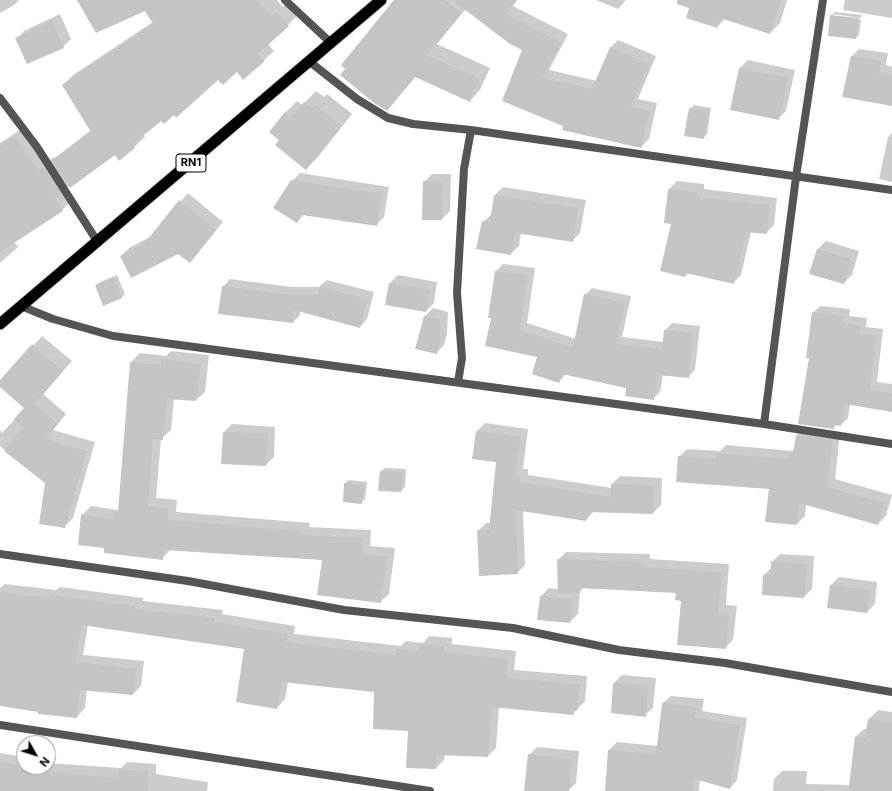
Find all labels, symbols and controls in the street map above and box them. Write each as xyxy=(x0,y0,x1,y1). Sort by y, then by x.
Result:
road number: RN1 xyxy=(176,154,206,172)
north arrow xyxy=(16,735,56,775)
text: N xyxy=(36,754,53,770)

